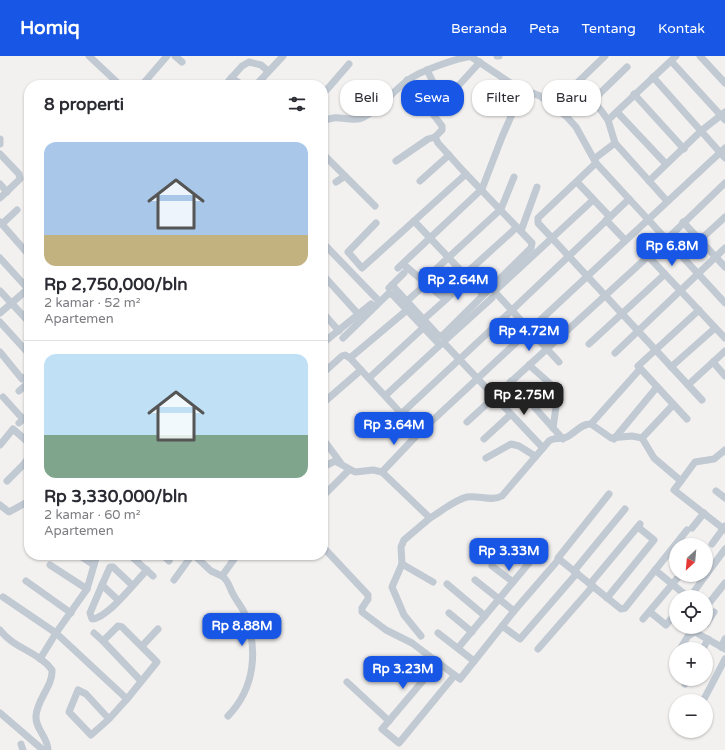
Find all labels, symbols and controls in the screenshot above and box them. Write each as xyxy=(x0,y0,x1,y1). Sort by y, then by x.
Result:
text: Homiq xyxy=(20,17,80,39)
text: Beranda xyxy=(451,20,507,37)
text: Peta xyxy=(529,20,559,37)
text: Tentang xyxy=(581,20,636,37)
text: Kontak xyxy=(658,20,705,37)
chip: Beli xyxy=(340,80,393,116)
chip: Sewa xyxy=(401,80,464,116)
chip: Filter xyxy=(472,80,534,116)
chip: Baru xyxy=(542,80,601,116)
icon: filters xyxy=(286,93,308,115)
text: 8 properti xyxy=(44,94,124,115)
icon: home xyxy=(140,168,212,240)
pin: Rp 6.8M xyxy=(635,233,709,267)
text: Rp 6.8M xyxy=(645,238,699,254)
pin: Rp 2.64M xyxy=(417,267,499,301)
text: Rp 2.64M xyxy=(427,272,489,288)
text: Rp 2,750,000/bln xyxy=(44,274,188,295)
text: 2 kamar · 52 m² xyxy=(44,295,141,311)
text: Apartemen xyxy=(44,311,114,327)
pin: Rp 4.72M xyxy=(488,318,570,352)
text: Rp 4.72M xyxy=(498,323,560,339)
icon: home xyxy=(140,380,212,452)
pin: Rp 2.75M xyxy=(483,382,565,416)
text: Rp 2.75M xyxy=(493,387,555,403)
pin: Rp 3.64M xyxy=(353,412,435,446)
text: Rp 3.64M xyxy=(363,417,425,433)
text: Rp 3,330,000/bln xyxy=(44,486,188,507)
text: 2 kamar · 60 m² xyxy=(44,507,141,523)
text: Apartemen xyxy=(44,523,114,539)
pin: Rp 3.33M xyxy=(468,538,550,572)
north arrow xyxy=(669,538,713,582)
map controls xyxy=(669,538,713,738)
text: Rp 3.33M xyxy=(478,543,540,559)
button: locate xyxy=(669,590,713,634)
pin: Rp 8.88M xyxy=(201,613,283,647)
text: Rp 8.88M xyxy=(211,618,273,634)
button: + xyxy=(669,642,713,686)
pin: Rp 3.23M xyxy=(362,656,444,690)
text: Rp 3.23M xyxy=(372,661,434,677)
button: − xyxy=(669,694,713,738)

